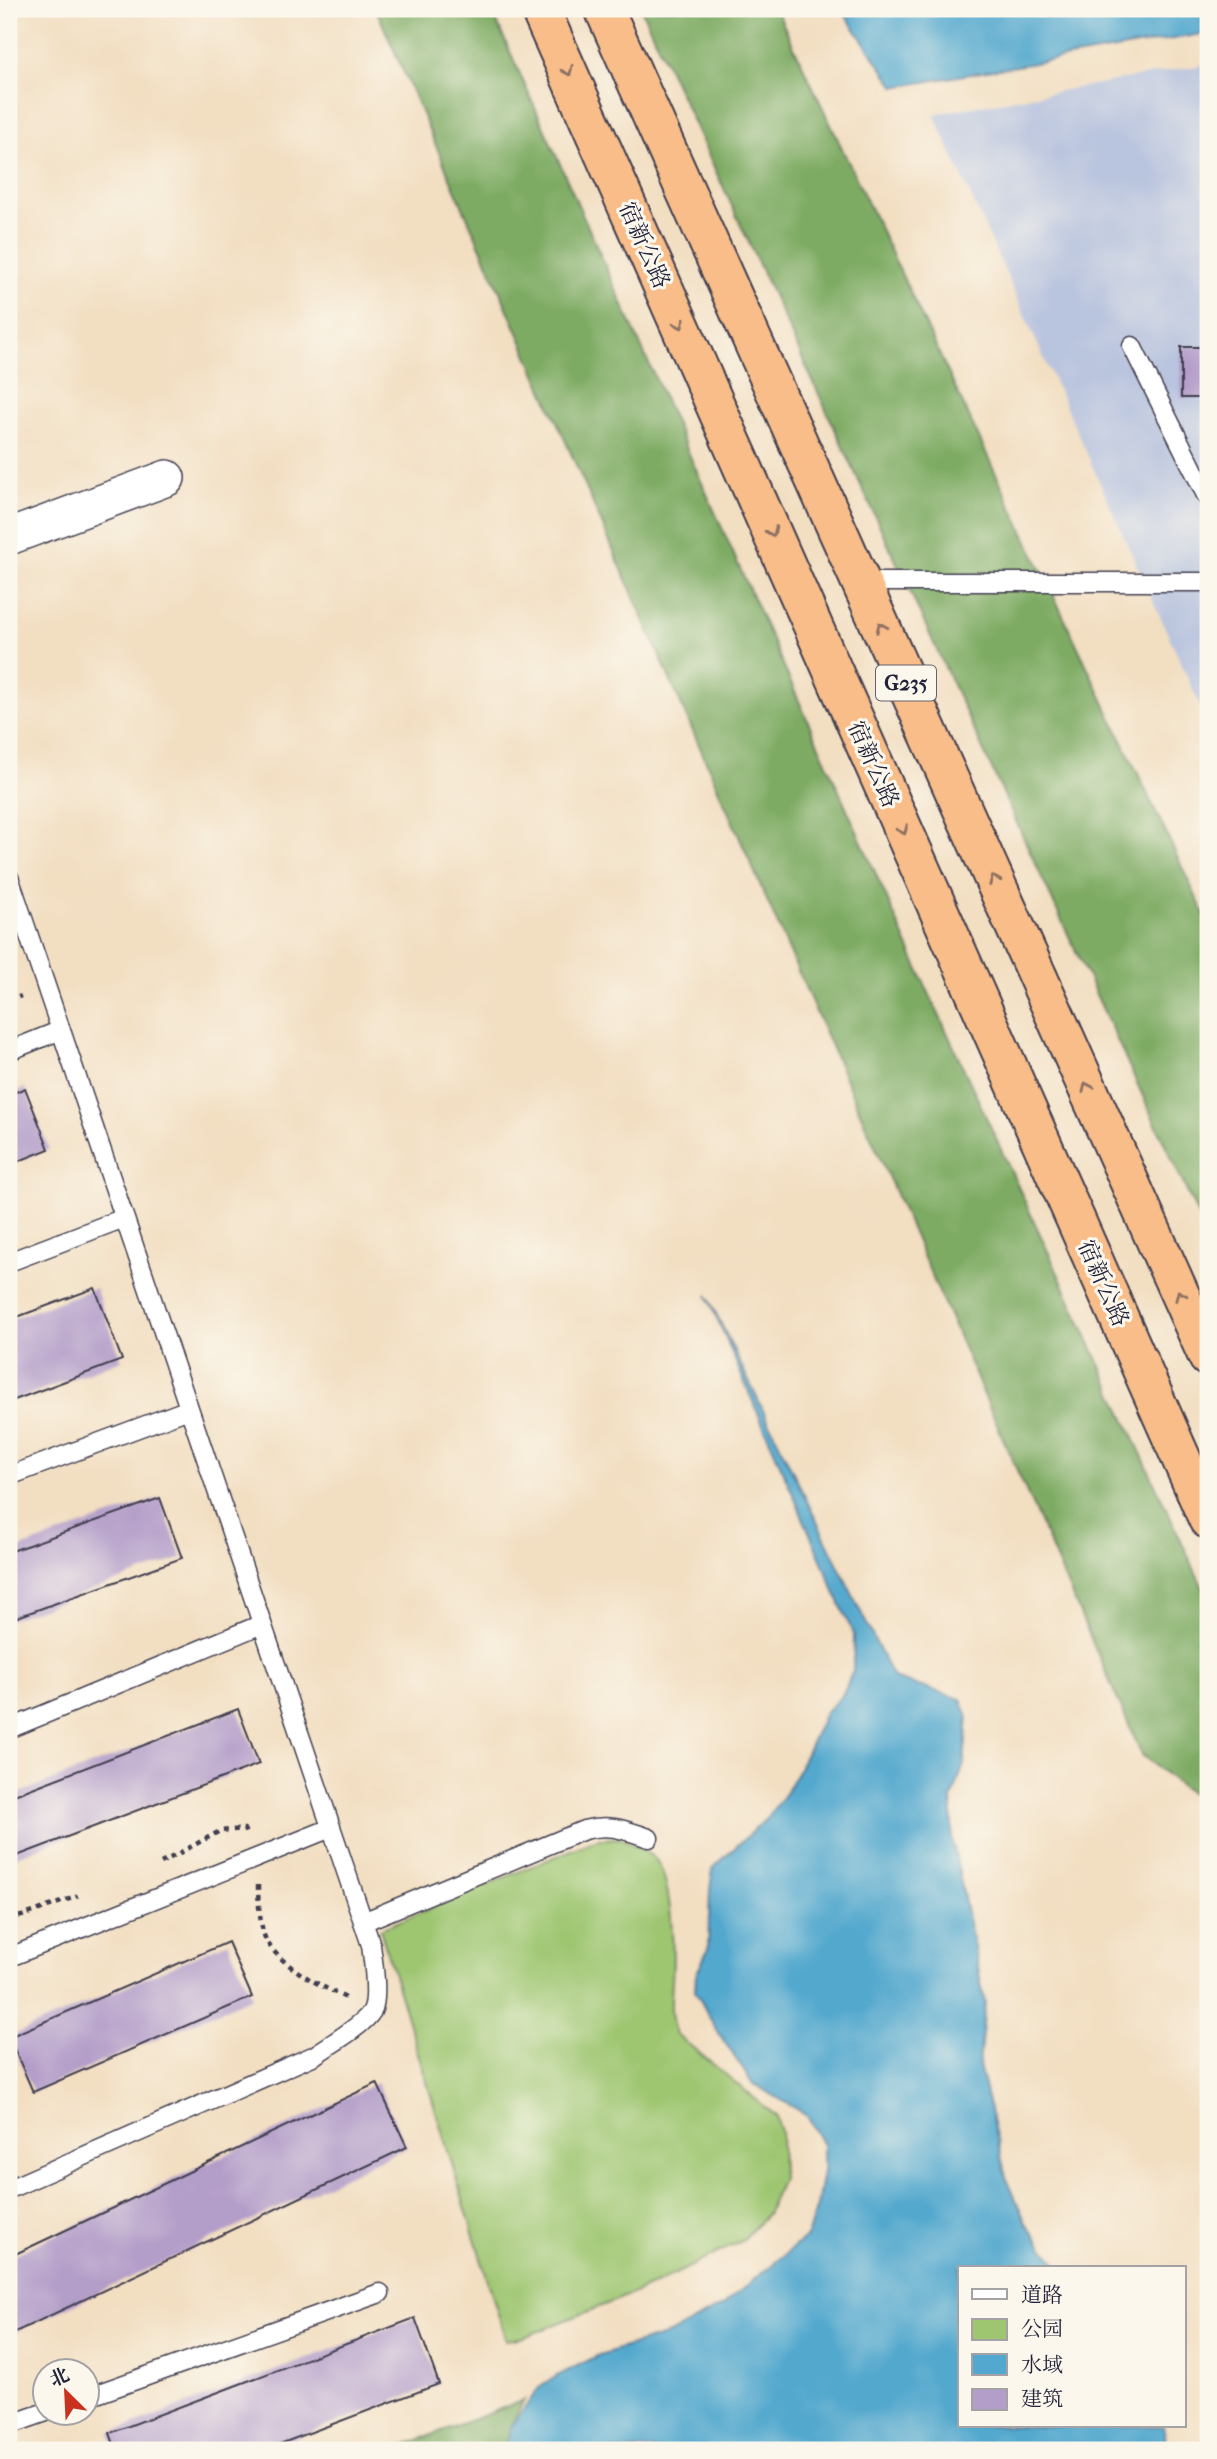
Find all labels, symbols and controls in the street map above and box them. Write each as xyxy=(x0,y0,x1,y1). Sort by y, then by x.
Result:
one-way arrow xyxy=(560,64,574,76)
street label: 宿新公路 xyxy=(614,198,676,293)
one-way arrow xyxy=(672,317,686,329)
one-way arrow xyxy=(764,525,778,537)
one-way arrow xyxy=(875,622,889,634)
road number: G235 xyxy=(876,666,936,700)
street label: 宿新公路 xyxy=(843,717,905,812)
one-way arrow xyxy=(895,823,909,835)
one-way arrow xyxy=(988,874,1002,887)
one-way arrow xyxy=(1081,1082,1095,1094)
street label: 宿新公路 xyxy=(1073,1236,1135,1331)
one-way arrow xyxy=(1174,1290,1188,1302)
legend xyxy=(958,2266,1186,2428)
text: 道路 xyxy=(1021,2283,1063,2307)
text: 公园 xyxy=(1021,2317,1063,2341)
text: 水域 xyxy=(1021,2353,1063,2377)
north arrow xyxy=(32,2358,102,2428)
text: 北 xyxy=(46,2363,73,2391)
text: 建筑 xyxy=(1021,2387,1063,2411)

